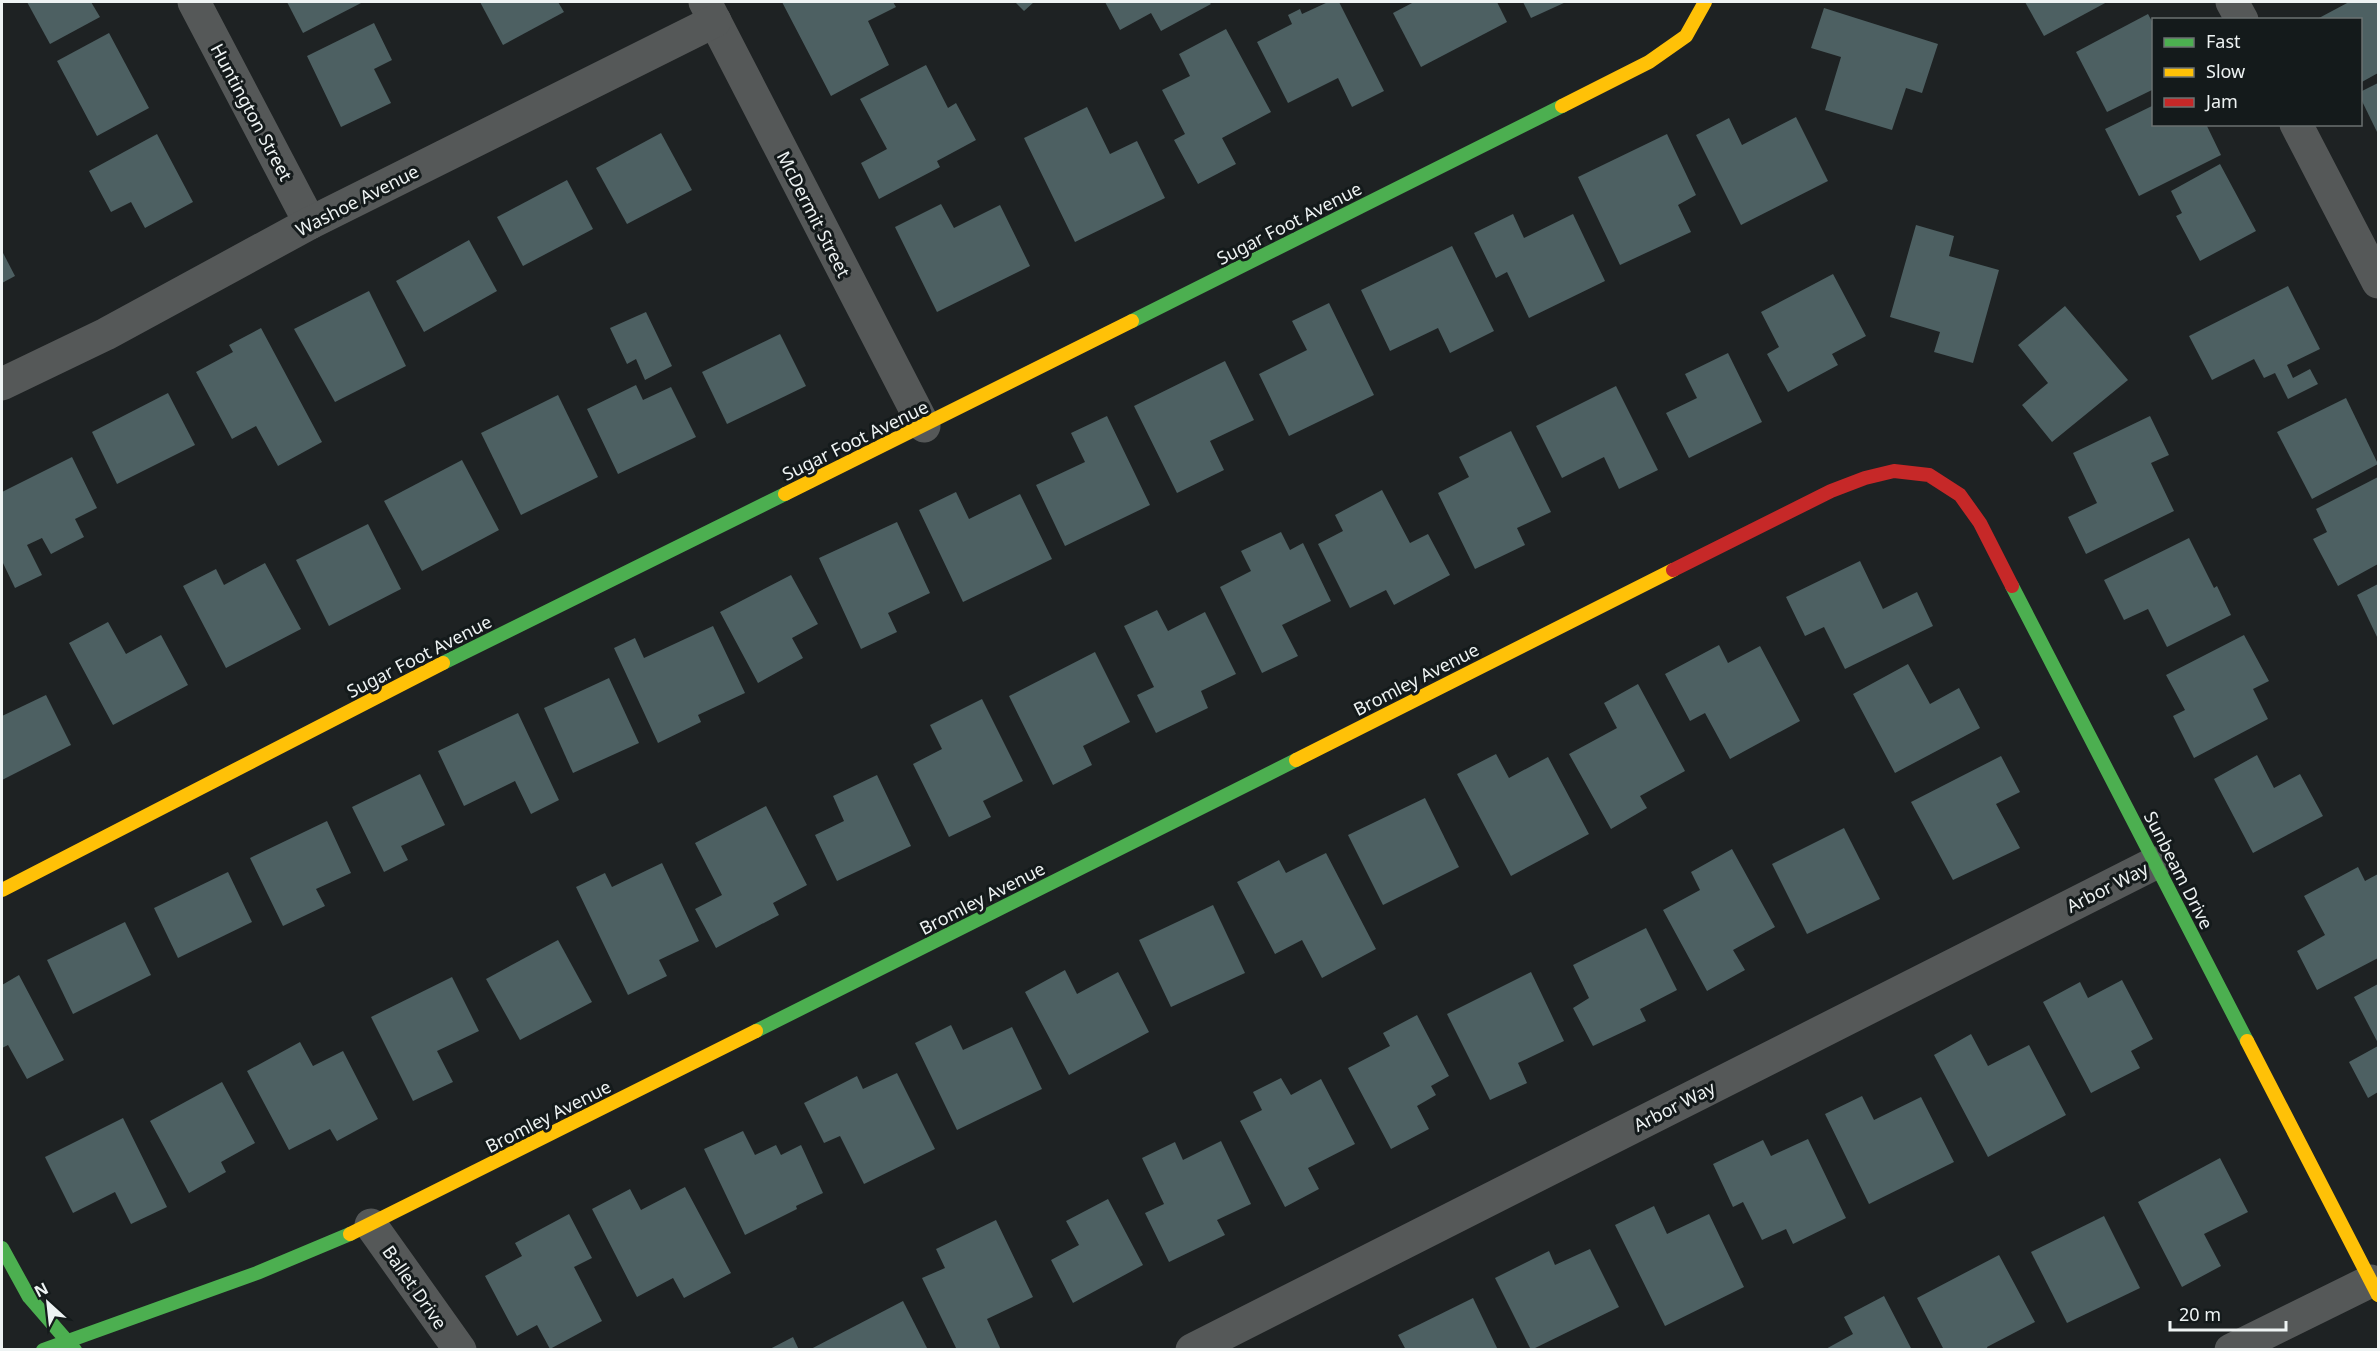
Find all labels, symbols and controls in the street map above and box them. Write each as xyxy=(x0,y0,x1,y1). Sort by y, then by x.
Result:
legend xyxy=(2152,18,2362,126)
text: Fast xyxy=(2206,29,2241,53)
street label: Huntington Street xyxy=(206,39,299,185)
text: Slow xyxy=(2206,59,2245,83)
text: Jam xyxy=(2204,89,2238,113)
street label: McDermit Street xyxy=(772,147,856,282)
street label: Washoe Avenue xyxy=(291,159,423,241)
street label: Sugar Foot Avenue xyxy=(1212,176,1366,270)
street label: Sugar Foot Avenue xyxy=(778,394,932,486)
street label: Sugar Foot Avenue xyxy=(342,609,496,703)
street label: Bromley Avenue xyxy=(1349,637,1483,721)
street label: Sunbeam Drive xyxy=(2139,807,2219,933)
street label: Bromley Avenue xyxy=(915,856,1049,940)
street label: Arbor Way xyxy=(2062,856,2153,918)
street label: Bromley Avenue xyxy=(481,1074,615,1158)
street label: Arbor Way xyxy=(1629,1075,1720,1137)
street label: Ballet Drive xyxy=(377,1240,453,1334)
north arrow xyxy=(18,1273,78,1333)
text: N xyxy=(30,1277,52,1302)
scale bar xyxy=(2170,1294,2286,1332)
text: 20 m xyxy=(2179,1302,2221,1326)

